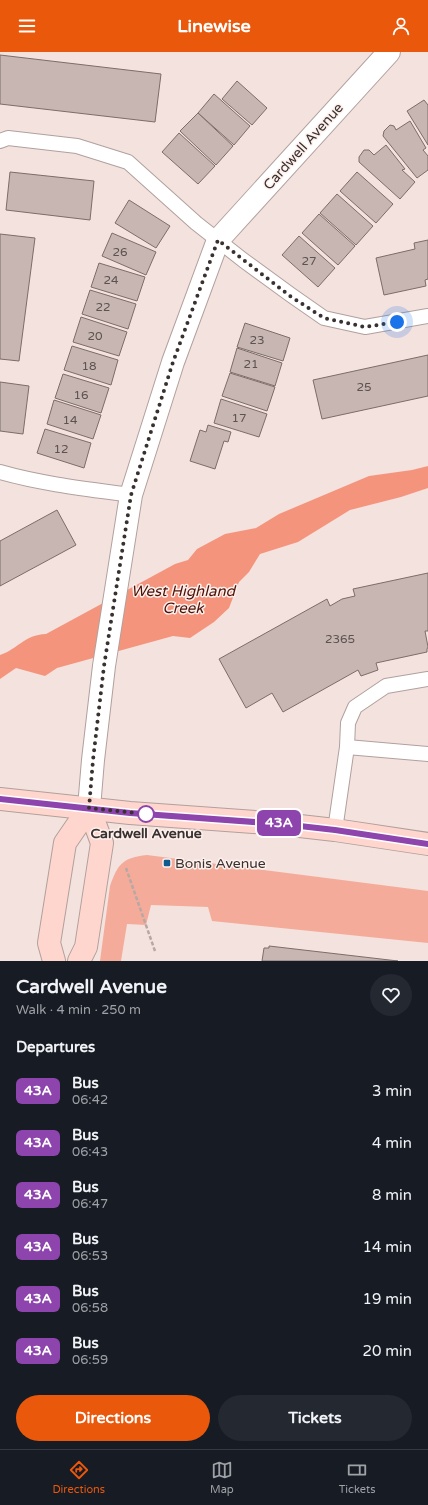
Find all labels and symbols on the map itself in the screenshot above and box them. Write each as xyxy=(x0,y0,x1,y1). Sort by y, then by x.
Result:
street label: Cardwell Avenue xyxy=(260,99,347,193)
house number: 26 xyxy=(112,245,128,259)
house number: 27 xyxy=(301,254,317,268)
house number: 24 xyxy=(103,273,119,287)
house number: 22 xyxy=(95,300,111,314)
your location xyxy=(387,312,407,332)
house number: 20 xyxy=(87,329,103,343)
house number: 23 xyxy=(249,333,265,347)
house number: 21 xyxy=(243,357,259,371)
house number: 18 xyxy=(81,359,97,373)
house number: 25 xyxy=(356,380,372,394)
house number: 16 xyxy=(73,388,89,402)
house number: 17 xyxy=(231,411,247,425)
house number: 14 xyxy=(62,413,78,427)
house number: 12 xyxy=(53,442,69,456)
water label: West Highland Creek xyxy=(131,582,237,617)
house number: 2365 xyxy=(325,632,355,646)
marker: Cardwell Avenue xyxy=(137,805,155,823)
line badge: 43A xyxy=(256,810,302,836)
place label: Cardwell Avenue xyxy=(90,825,202,842)
place label: Bonis Avenue xyxy=(175,855,266,872)
marker: Bonis Avenue xyxy=(162,858,172,868)

